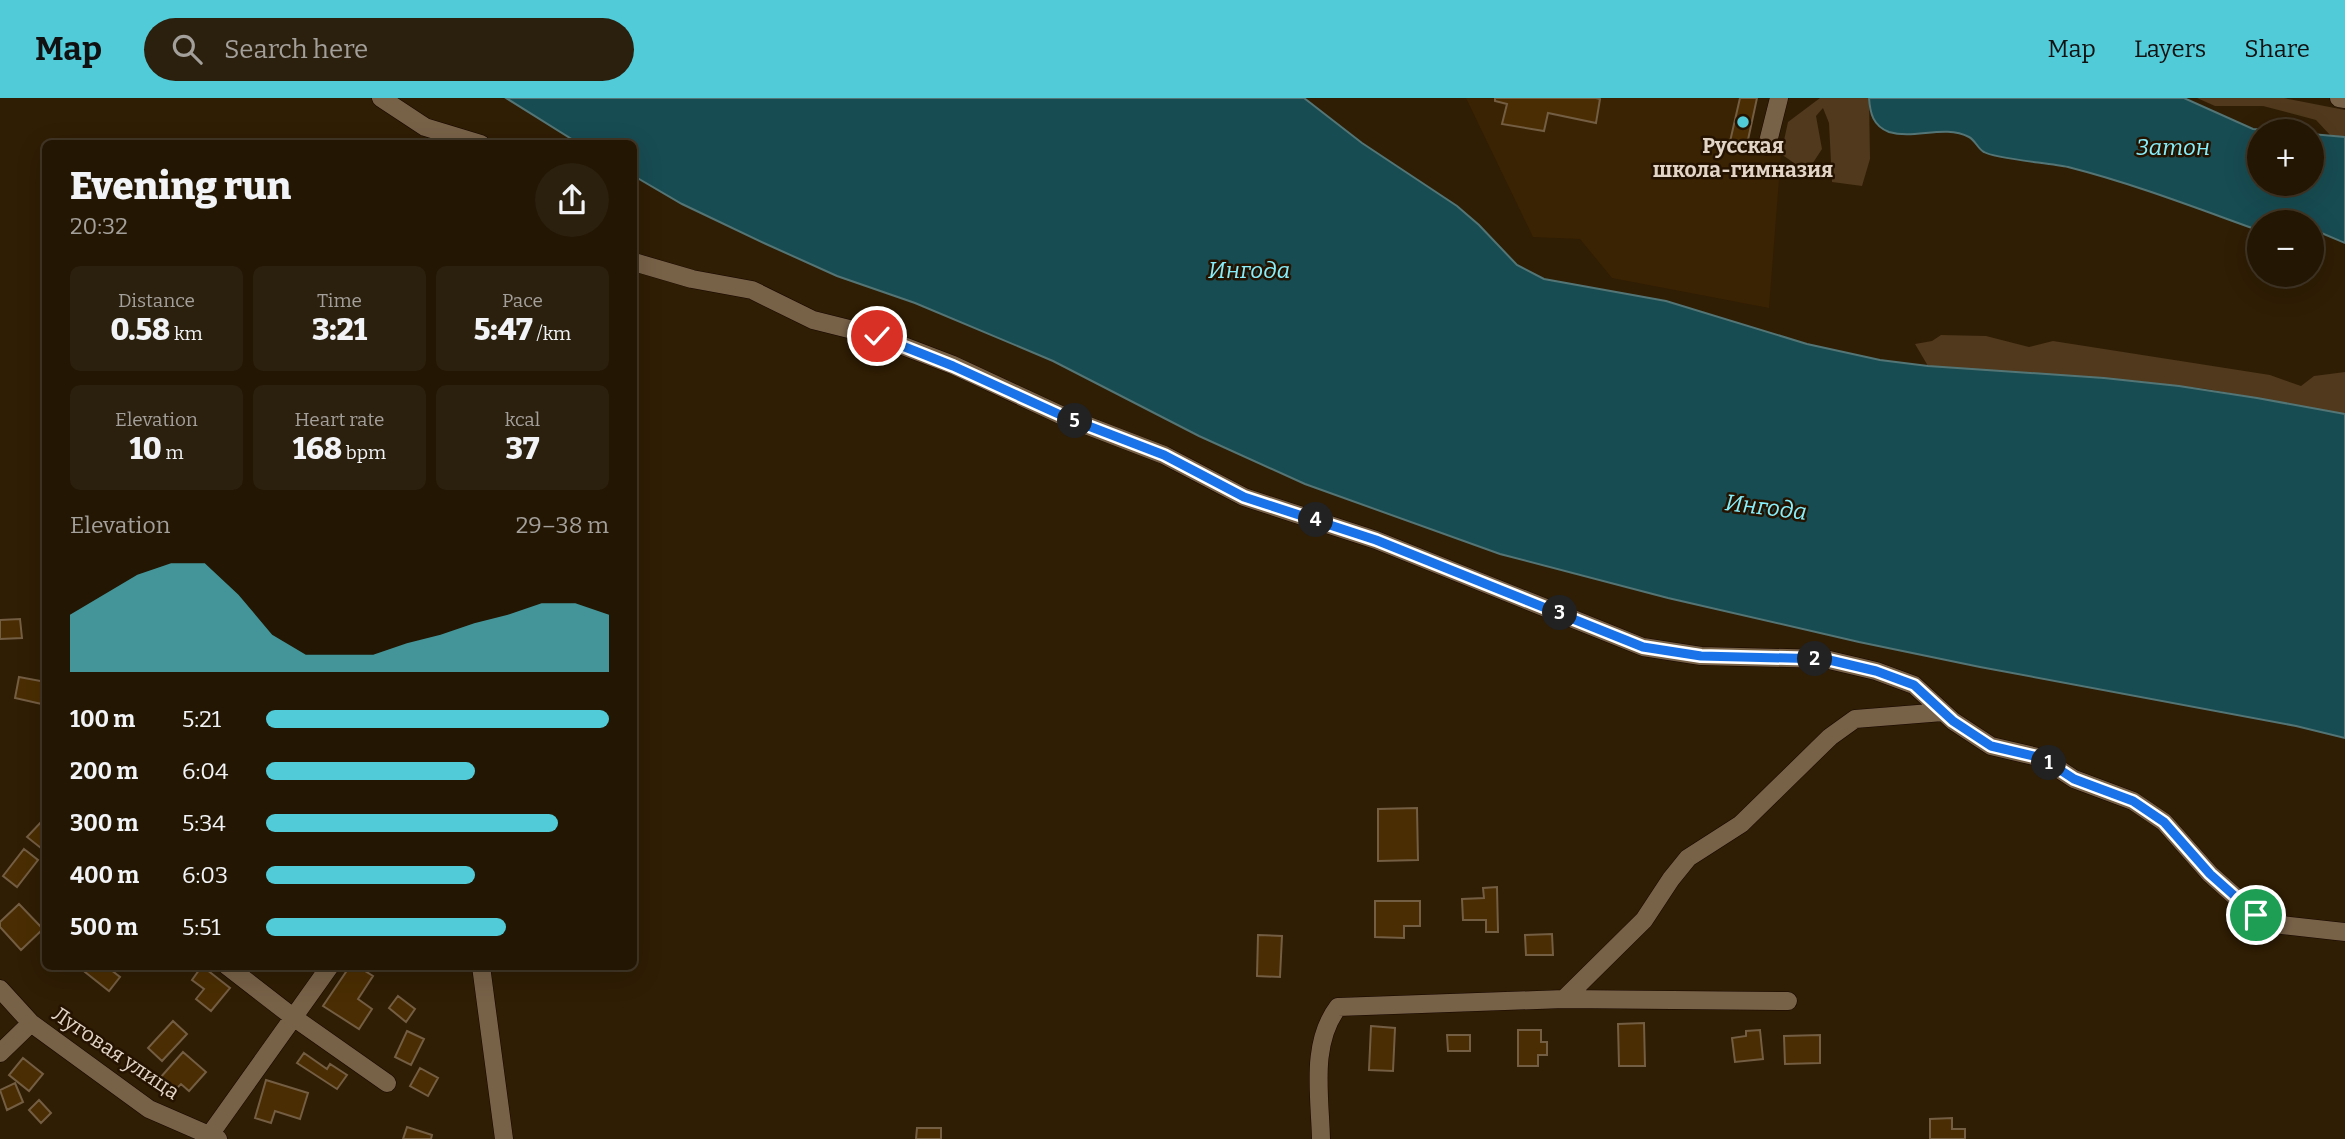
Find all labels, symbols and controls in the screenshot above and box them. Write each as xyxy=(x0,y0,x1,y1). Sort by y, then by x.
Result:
search box xyxy=(144,18,634,81)
text: Map xyxy=(35,29,102,69)
icon: search xyxy=(168,30,206,68)
text: Search here xyxy=(224,34,368,65)
text: Map xyxy=(2048,35,2096,63)
text: Layers xyxy=(2134,35,2206,63)
text: Share xyxy=(2244,35,2310,63)
marker: Русская школа-гимназия xyxy=(1735,114,1751,130)
map controls xyxy=(2247,119,2324,287)
button: + xyxy=(2247,119,2324,196)
place label: Русская школа-гимназия xyxy=(1653,133,1833,183)
water label: Затон xyxy=(2136,133,2210,161)
text: Evening run xyxy=(70,163,291,209)
button: share xyxy=(535,163,609,237)
button: − xyxy=(2247,210,2324,287)
text: 20:32 xyxy=(70,212,128,240)
water label: Ингода xyxy=(1208,256,1290,284)
text: Distance xyxy=(118,289,195,312)
text: Time xyxy=(317,289,362,312)
text: Pace xyxy=(502,289,543,312)
pin xyxy=(847,306,907,366)
text: 0.58 xyxy=(110,312,170,348)
text: 3:21 xyxy=(312,312,367,348)
text: 5:47 xyxy=(474,312,533,348)
icon: check xyxy=(858,317,896,355)
text: km xyxy=(170,322,203,345)
text: /km xyxy=(533,322,571,345)
pin: 5 xyxy=(1058,404,1092,438)
text: Elevation xyxy=(115,408,198,431)
text: Heart rate xyxy=(295,408,384,431)
text: kcal xyxy=(505,408,540,431)
text: 5 xyxy=(1069,409,1080,432)
text: 10 xyxy=(129,431,162,467)
text: 168 xyxy=(293,431,342,467)
text: 37 xyxy=(505,431,540,467)
text: m xyxy=(162,441,184,464)
text: bpm xyxy=(342,441,386,464)
water label: Ингода xyxy=(1723,488,1809,526)
pin: 4 xyxy=(1298,502,1334,538)
text: 4 xyxy=(1310,508,1321,531)
text: Elevation xyxy=(70,511,170,539)
text: 29–38 m xyxy=(516,511,609,539)
pin: 3 xyxy=(1542,596,1578,630)
text: 3 xyxy=(1554,601,1565,624)
pin: 2 xyxy=(1798,642,1832,676)
text: 2 xyxy=(1809,647,1820,670)
text: 100 m xyxy=(70,705,135,733)
text: 5:21 xyxy=(182,705,221,733)
pin: 1 xyxy=(2032,746,2066,780)
text: 1 xyxy=(2044,751,2053,774)
text: 200 m xyxy=(70,757,138,785)
text: 6:04 xyxy=(182,757,229,785)
text: 300 m xyxy=(70,809,139,837)
text: 5:34 xyxy=(182,809,226,837)
text: 400 m xyxy=(70,861,139,889)
text: 6:03 xyxy=(182,861,228,889)
pin xyxy=(2226,885,2286,945)
icon: arrive xyxy=(2237,896,2275,934)
text: 500 m xyxy=(70,913,138,941)
text: 5:51 xyxy=(182,913,221,941)
street label: Луговая улица xyxy=(47,1001,185,1105)

